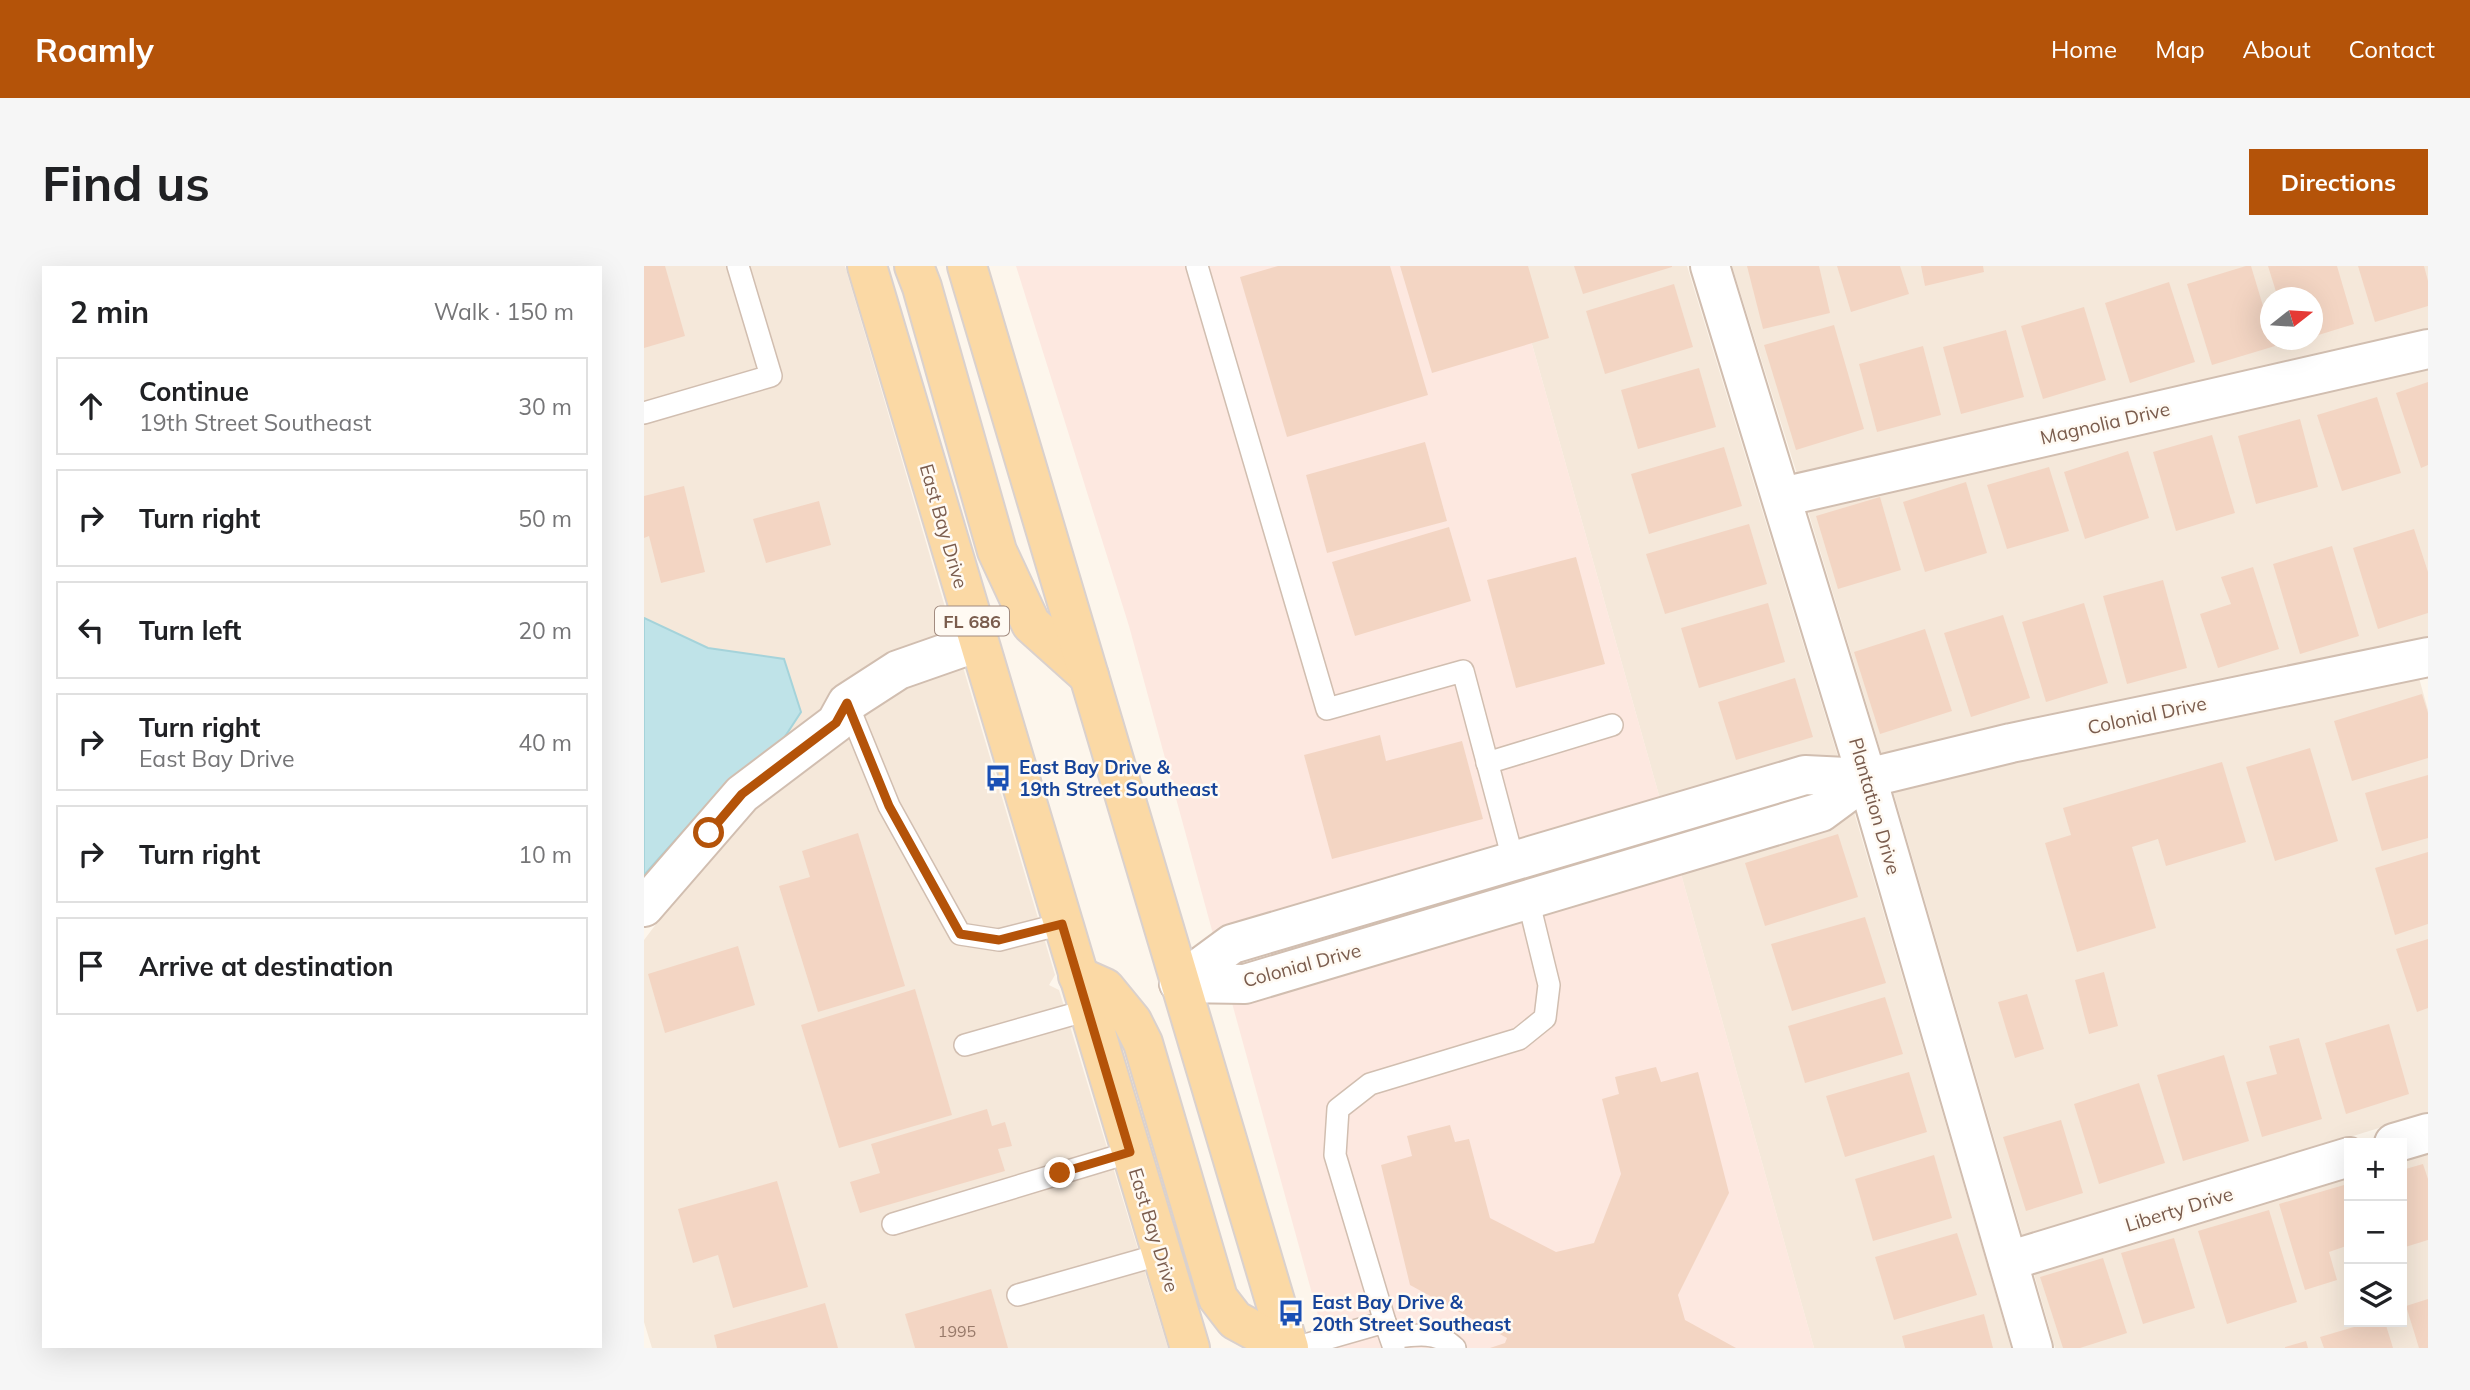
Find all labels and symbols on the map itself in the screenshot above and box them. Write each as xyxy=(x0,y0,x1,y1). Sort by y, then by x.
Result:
north arrow xyxy=(2260,287,2323,350)
street label: Magnolia Drive xyxy=(2038,396,2172,450)
street label: East Bay Drive xyxy=(915,461,973,591)
road number: FL 686 xyxy=(935,606,1009,636)
street label: Colonial Drive xyxy=(2085,691,2209,739)
street label: Plantation Drive xyxy=(1844,735,1906,877)
place label: East Bay Drive & 19th Street Southeast xyxy=(1019,755,1218,801)
bus stop icon: East Bay Drive & 19th Street Southeast xyxy=(983,763,1013,793)
route start xyxy=(693,817,724,848)
street label: Colonial Drive xyxy=(1240,938,1364,992)
route end xyxy=(1044,1157,1075,1188)
street label: East Bay Drive xyxy=(1124,1165,1184,1295)
street label: Liberty Drive xyxy=(2122,1181,2236,1237)
place label: East Bay Drive & 20th Street Southeast xyxy=(1312,1290,1511,1336)
bus stop icon: East Bay Drive & 20th Street Southeast xyxy=(1276,1298,1306,1328)
house number: 1995 xyxy=(938,1321,976,1341)

